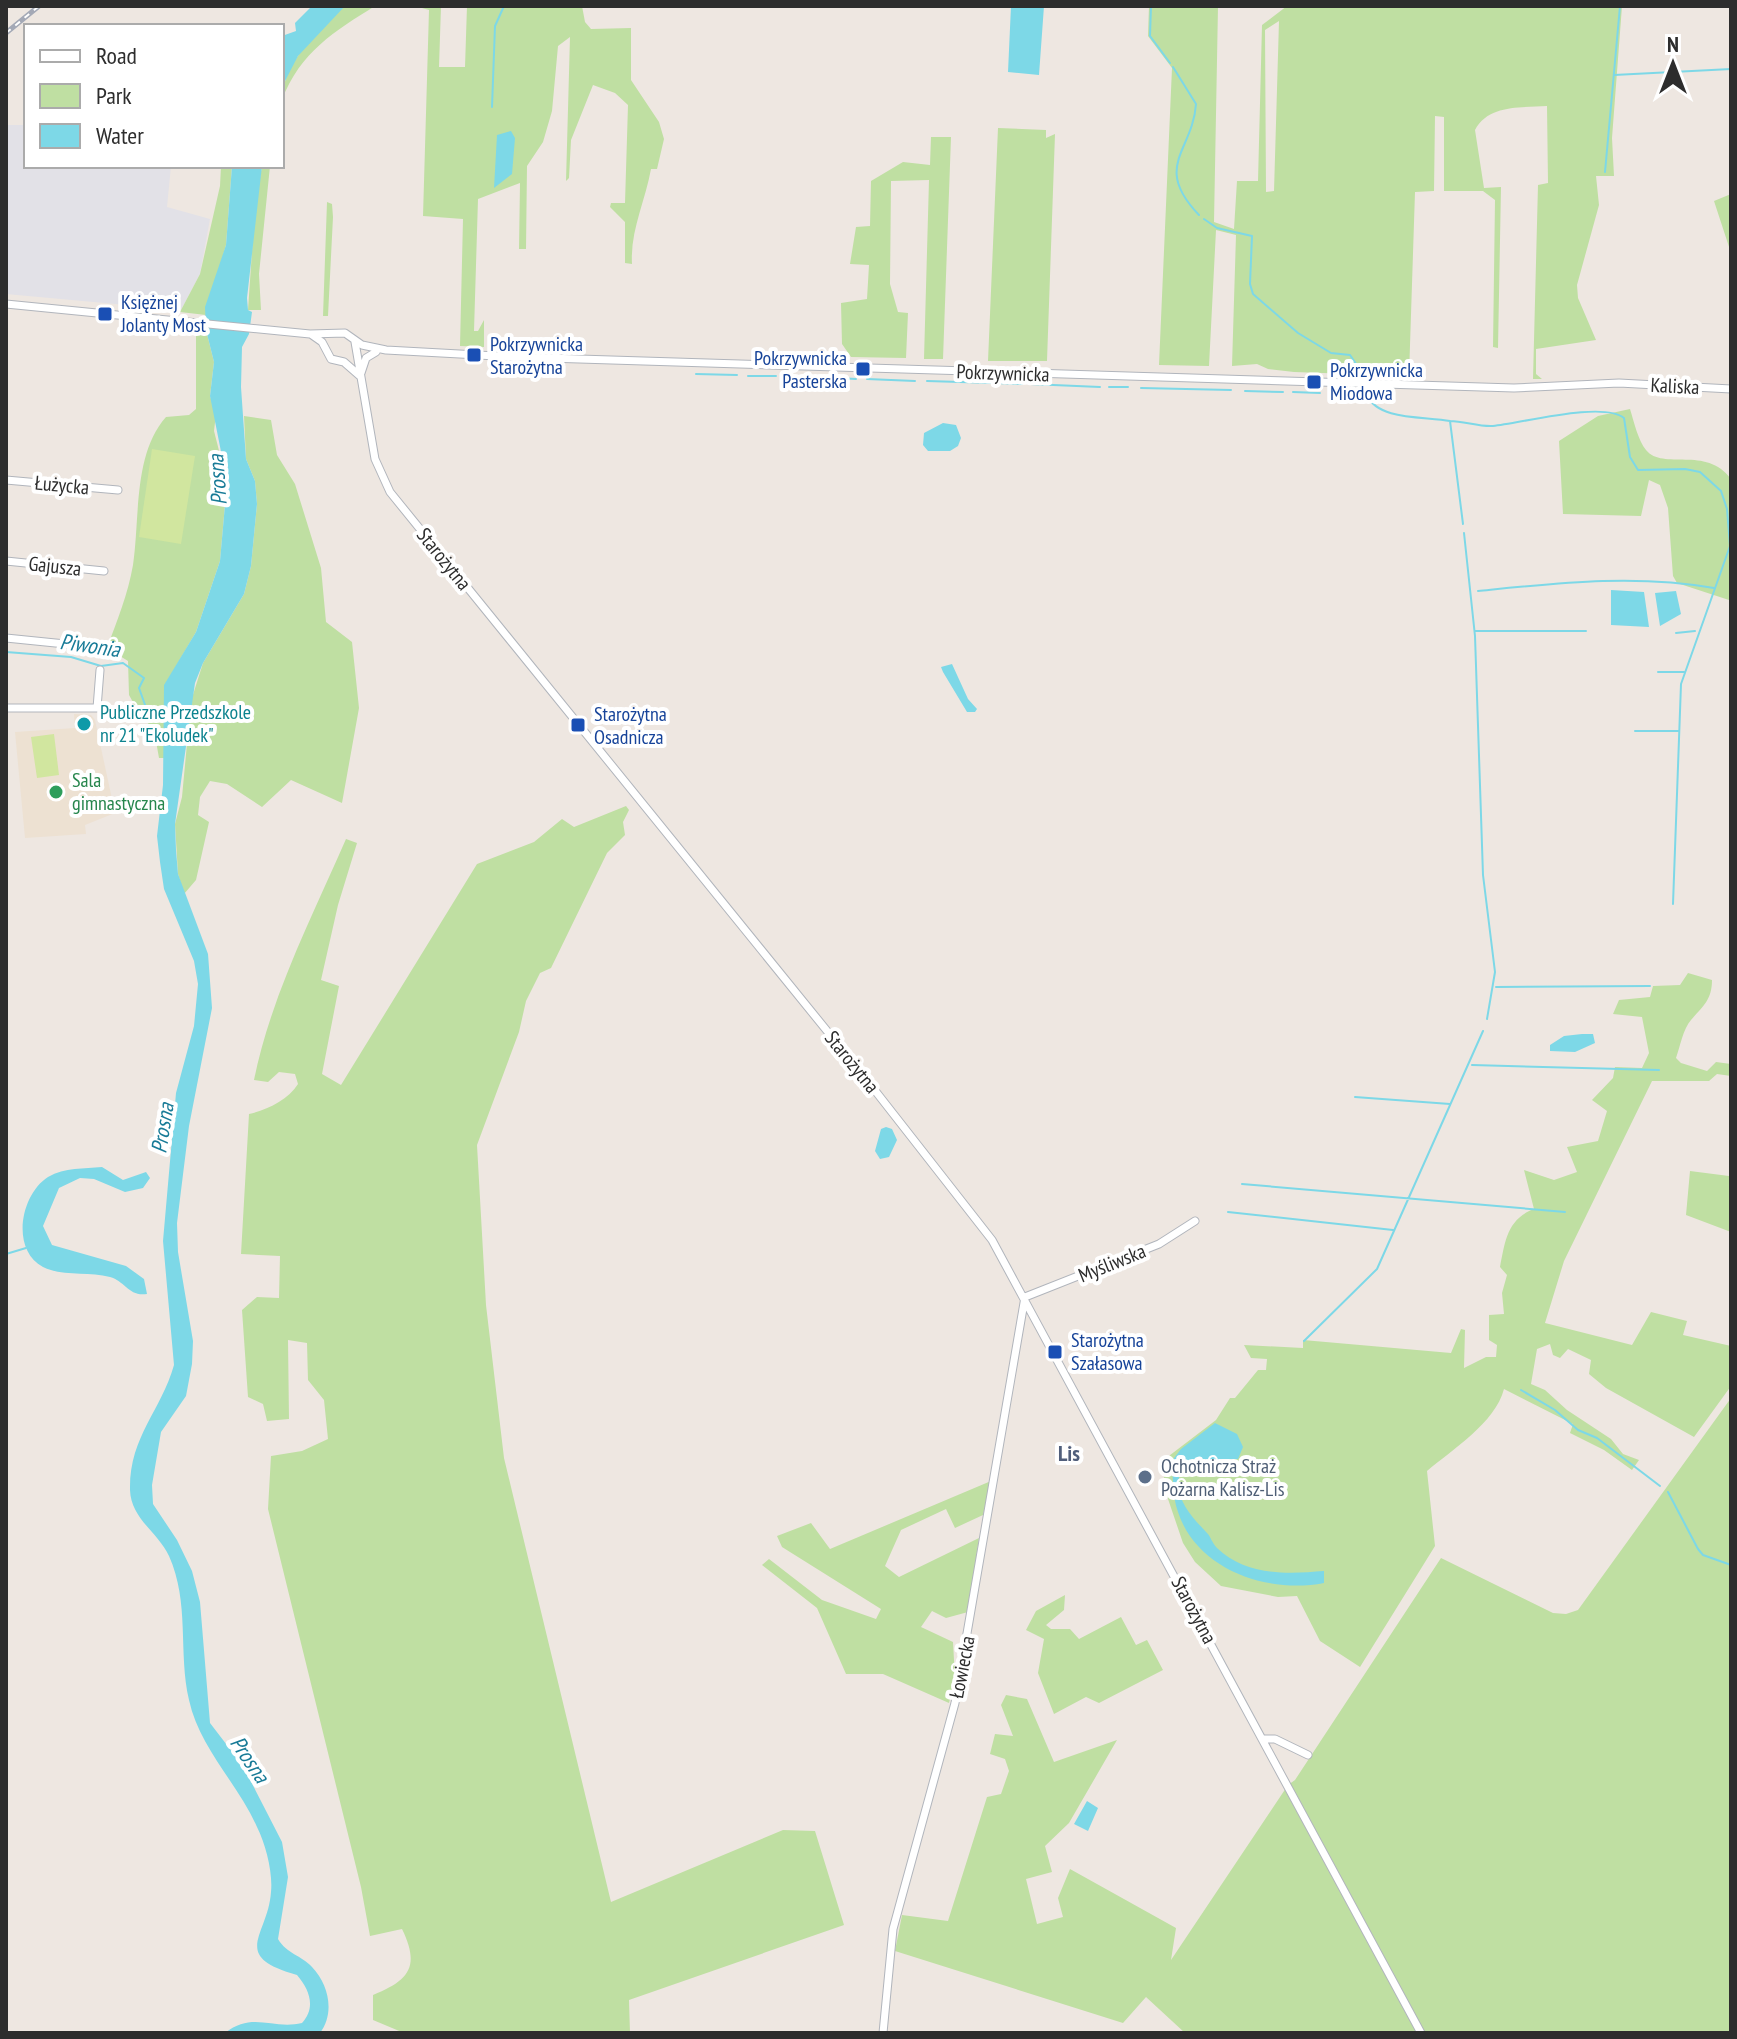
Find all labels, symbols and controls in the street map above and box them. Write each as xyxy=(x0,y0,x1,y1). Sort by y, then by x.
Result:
legend xyxy=(24,24,284,168)
north arrow xyxy=(1633,24,1713,104)
text: N xyxy=(1667,30,1679,58)
text: Road xyxy=(96,40,137,71)
text: Park xyxy=(96,80,132,111)
text: Water xyxy=(96,120,144,151)
place label: Księżnej Jolanty Most xyxy=(120,289,207,338)
marker: Księżnej Jolanty Most xyxy=(96,305,114,323)
place label: Pokrzywnicka Starożytna xyxy=(490,331,583,380)
place label: Pokrzywnicka Pasterska xyxy=(754,345,847,394)
marker: Pokrzywnicka Starożytna xyxy=(465,346,483,364)
place label: Pokrzywnicka Miodowa xyxy=(1330,357,1423,406)
street label: Pokrzywnicka xyxy=(956,358,1050,388)
marker: Pokrzywnicka Pasterska xyxy=(854,360,872,378)
street label: Kaliska xyxy=(1650,372,1700,400)
marker: Pokrzywnicka Miodowa xyxy=(1305,373,1323,391)
water label: Prosna xyxy=(201,453,233,506)
street label: Łużycka xyxy=(34,470,90,500)
street label: Starożytna xyxy=(411,523,477,595)
street label: Gajusza xyxy=(27,550,83,582)
water label: Piwonia xyxy=(58,627,123,663)
place label: Publiczne Przedszkole nr 21 "Ekoludek" xyxy=(100,699,251,748)
place label: Starożytna Osadnicza xyxy=(594,701,667,750)
marker: Publiczne Przedszkole nr 21 "Ekoludek" xyxy=(75,715,93,733)
marker: Starożytna Osadnicza xyxy=(569,716,587,734)
place label: Sala gimnastyczna xyxy=(72,767,165,816)
marker: Sala gimnastyczna xyxy=(47,783,65,801)
street label: Starożytna xyxy=(819,1026,885,1098)
water label: Prosna xyxy=(144,1100,180,1155)
street label: Myśliwska xyxy=(1075,1238,1149,1288)
place label: Starożytna Szałasowa xyxy=(1071,1327,1144,1376)
marker: Starożytna Szałasowa xyxy=(1046,1343,1064,1361)
district label: Lis xyxy=(1058,1439,1080,1467)
place label: Ochotnicza Straż Pożarna Kalisz-Lis xyxy=(1161,1453,1285,1502)
marker: Ochotnicza Straż Pożarna Kalisz-Lis xyxy=(1136,1468,1154,1486)
street label: Starożytna xyxy=(1165,1572,1223,1648)
street label: Łowiecka xyxy=(943,1634,981,1700)
water label: Prosna xyxy=(224,1730,276,1789)

